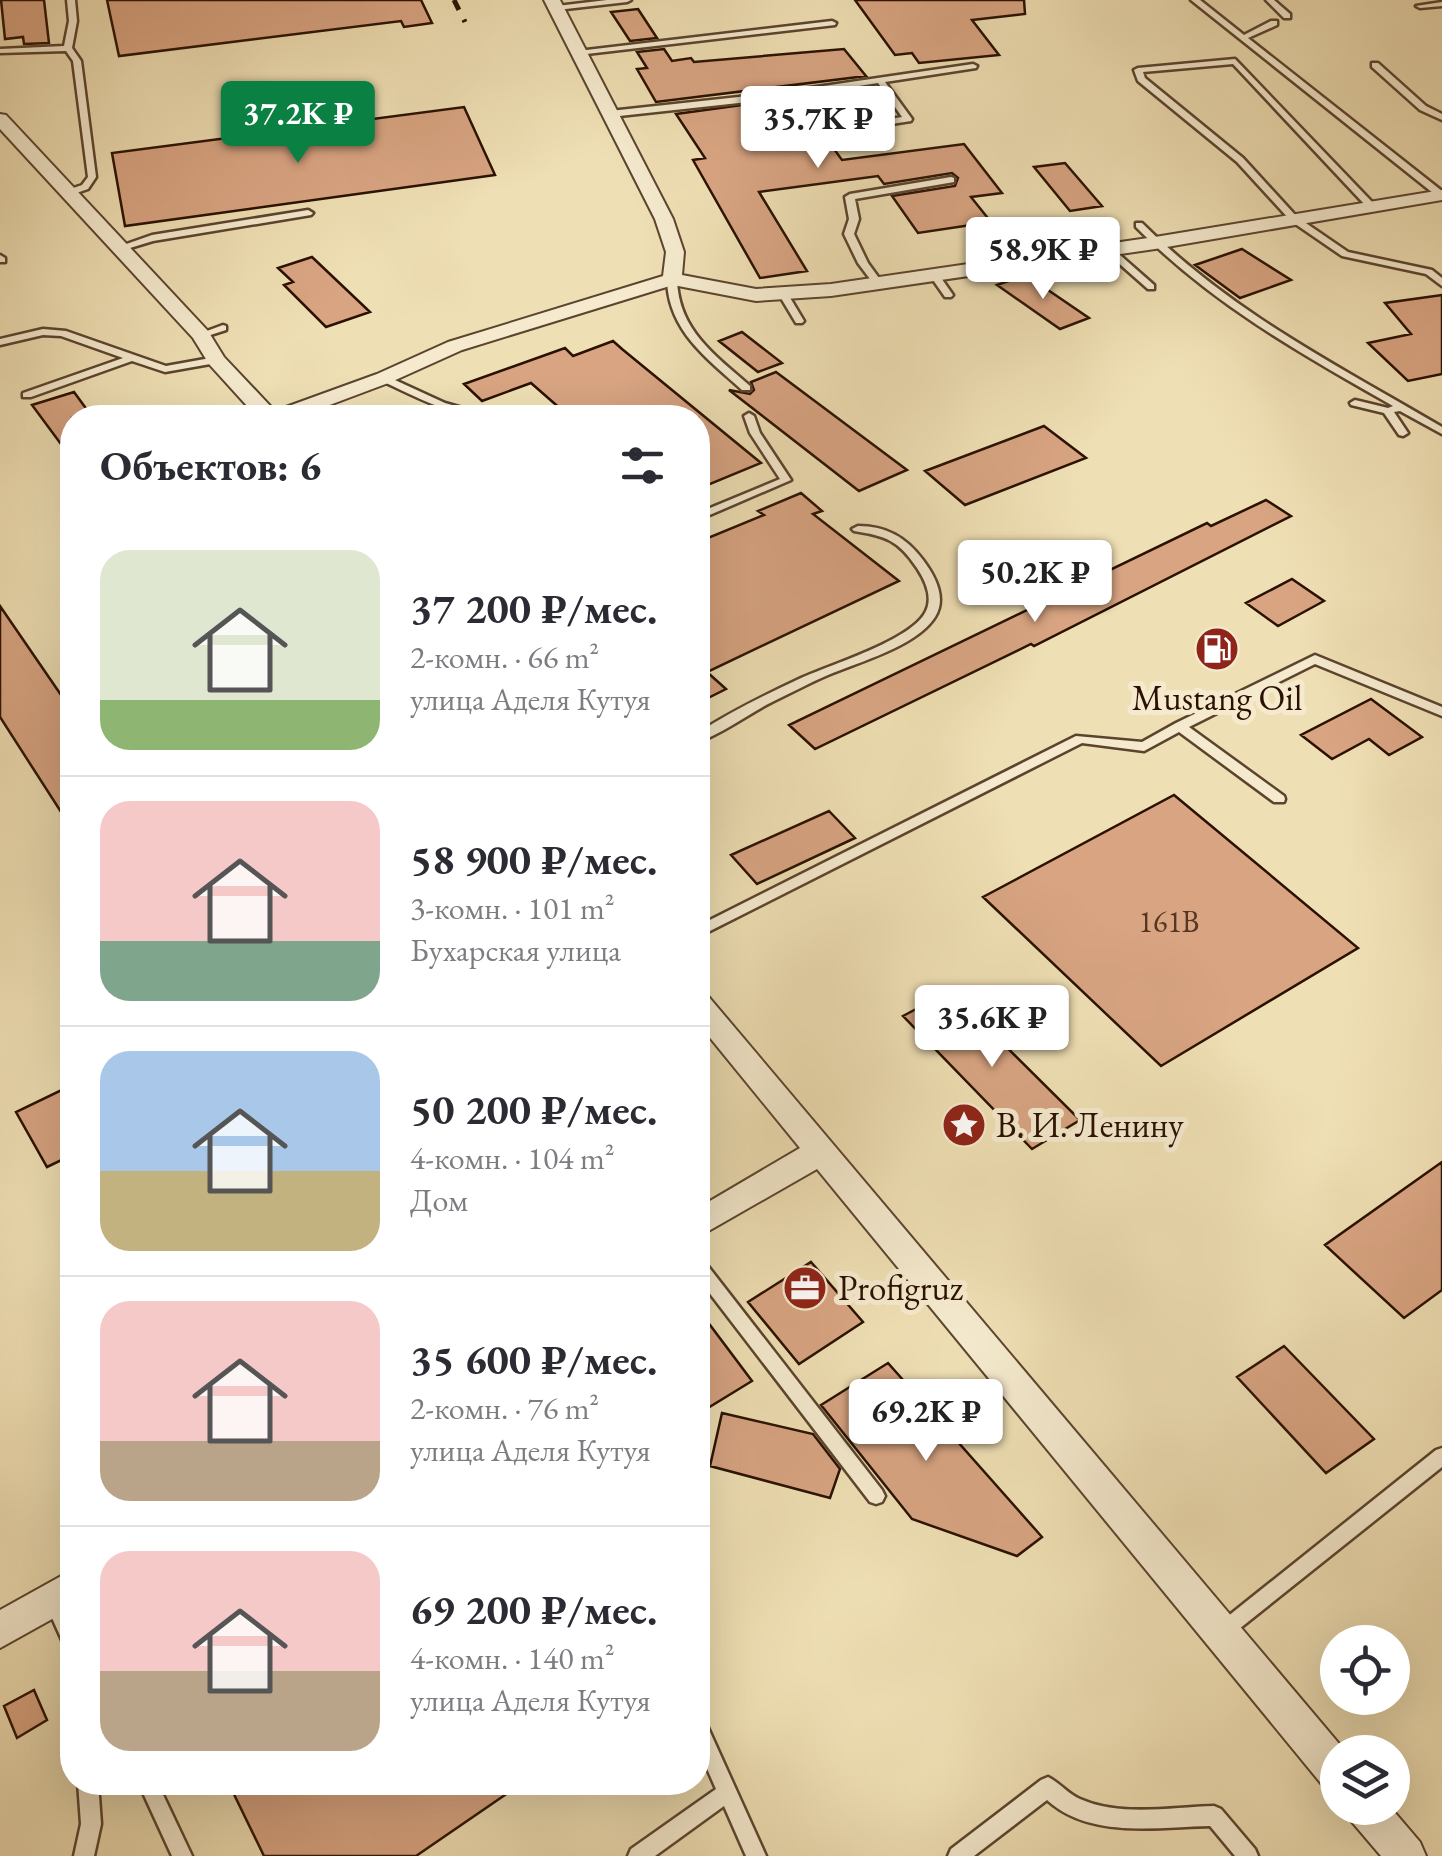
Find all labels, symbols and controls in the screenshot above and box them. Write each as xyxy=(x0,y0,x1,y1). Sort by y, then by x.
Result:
pin: 37.2K ₽ xyxy=(206,81,390,166)
pin: 35.7K ₽ xyxy=(726,86,910,171)
text: 37.2K ₽ xyxy=(243,92,353,134)
text: 35.7K ₽ xyxy=(763,97,873,139)
pin: 58.9K ₽ xyxy=(951,217,1135,302)
text: 58.9K ₽ xyxy=(988,228,1098,270)
text: Объектов: 6 xyxy=(100,438,321,493)
icon: filters xyxy=(615,438,670,493)
pin: 50.2K ₽ xyxy=(943,540,1127,625)
text: 50.2K ₽ xyxy=(980,551,1090,593)
text: 37 200 ₽/мес. xyxy=(410,581,657,636)
icon: home xyxy=(180,590,300,710)
fuel station icon: Mustang Oil xyxy=(1194,626,1240,672)
text: 2-комн. · 66 m² xyxy=(410,636,599,678)
place label: Mustang Oil xyxy=(1132,675,1302,720)
text: улица Аделя Кутуя xyxy=(410,678,651,720)
text: 58 900 ₽/мес. xyxy=(410,832,657,887)
icon: home xyxy=(180,841,300,961)
text: 3-комн. · 101 m² xyxy=(410,887,615,929)
house number: 161В xyxy=(1139,902,1199,941)
text: Бухарская улица xyxy=(410,929,621,971)
pin: 35.6K ₽ xyxy=(900,985,1084,1070)
text: 35.6K ₽ xyxy=(937,996,1047,1038)
text: 50 200 ₽/мес. xyxy=(410,1082,657,1137)
icon: home xyxy=(180,1091,300,1211)
place icon: В. И. Ленину xyxy=(941,1102,987,1148)
place label: В. И. Ленину xyxy=(996,1102,1184,1148)
text: 4-комн. · 104 m² xyxy=(410,1137,615,1179)
text: Дом xyxy=(410,1179,468,1221)
office icon: Profigruz xyxy=(782,1265,828,1311)
place label: Profigruz xyxy=(838,1265,964,1310)
text: 35 600 ₽/мес. xyxy=(410,1332,657,1387)
icon: home xyxy=(180,1341,300,1461)
pin: 69.2K ₽ xyxy=(834,1379,1018,1464)
text: 2-комн. · 76 m² xyxy=(410,1387,599,1429)
text: 69.2K ₽ xyxy=(871,1390,981,1432)
text: улица Аделя Кутуя xyxy=(410,1429,651,1471)
text: 69 200 ₽/мес. xyxy=(410,1582,657,1637)
icon: home xyxy=(180,1591,300,1711)
map controls xyxy=(1320,1625,1410,1825)
button: locate xyxy=(1320,1625,1410,1715)
text: 4-комн. · 140 m² xyxy=(410,1637,615,1679)
text: улица Аделя Кутуя xyxy=(410,1679,651,1721)
button: layers xyxy=(1320,1735,1410,1825)

